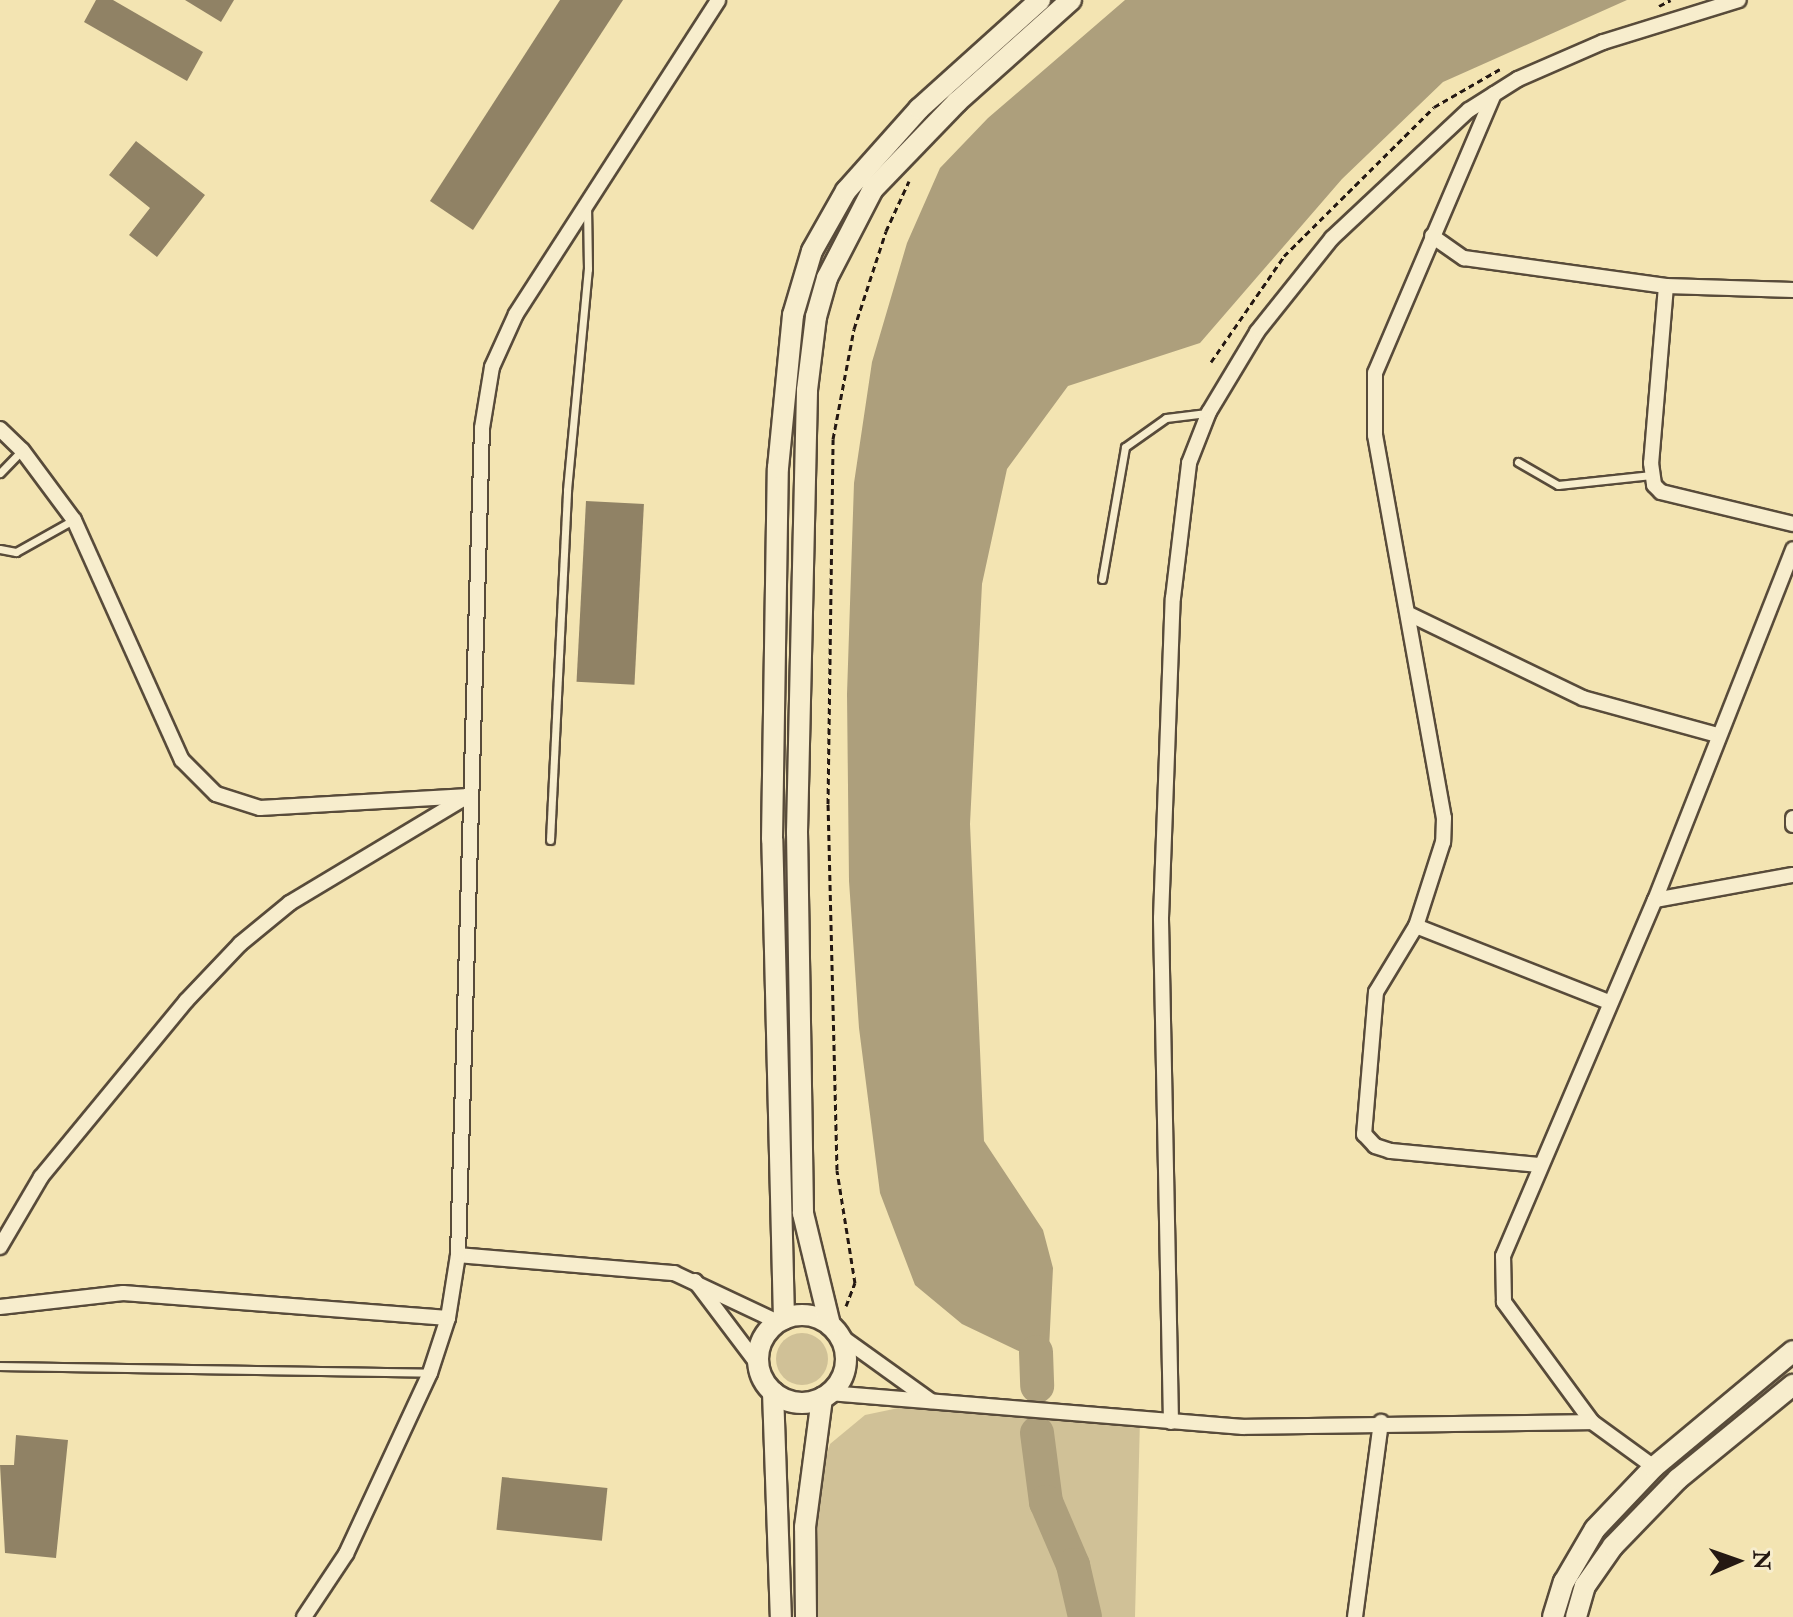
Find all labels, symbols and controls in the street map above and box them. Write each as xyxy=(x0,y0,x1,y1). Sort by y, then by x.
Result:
north arrow xyxy=(1697,1521,1777,1601)
text: N xyxy=(1747,1550,1775,1570)

